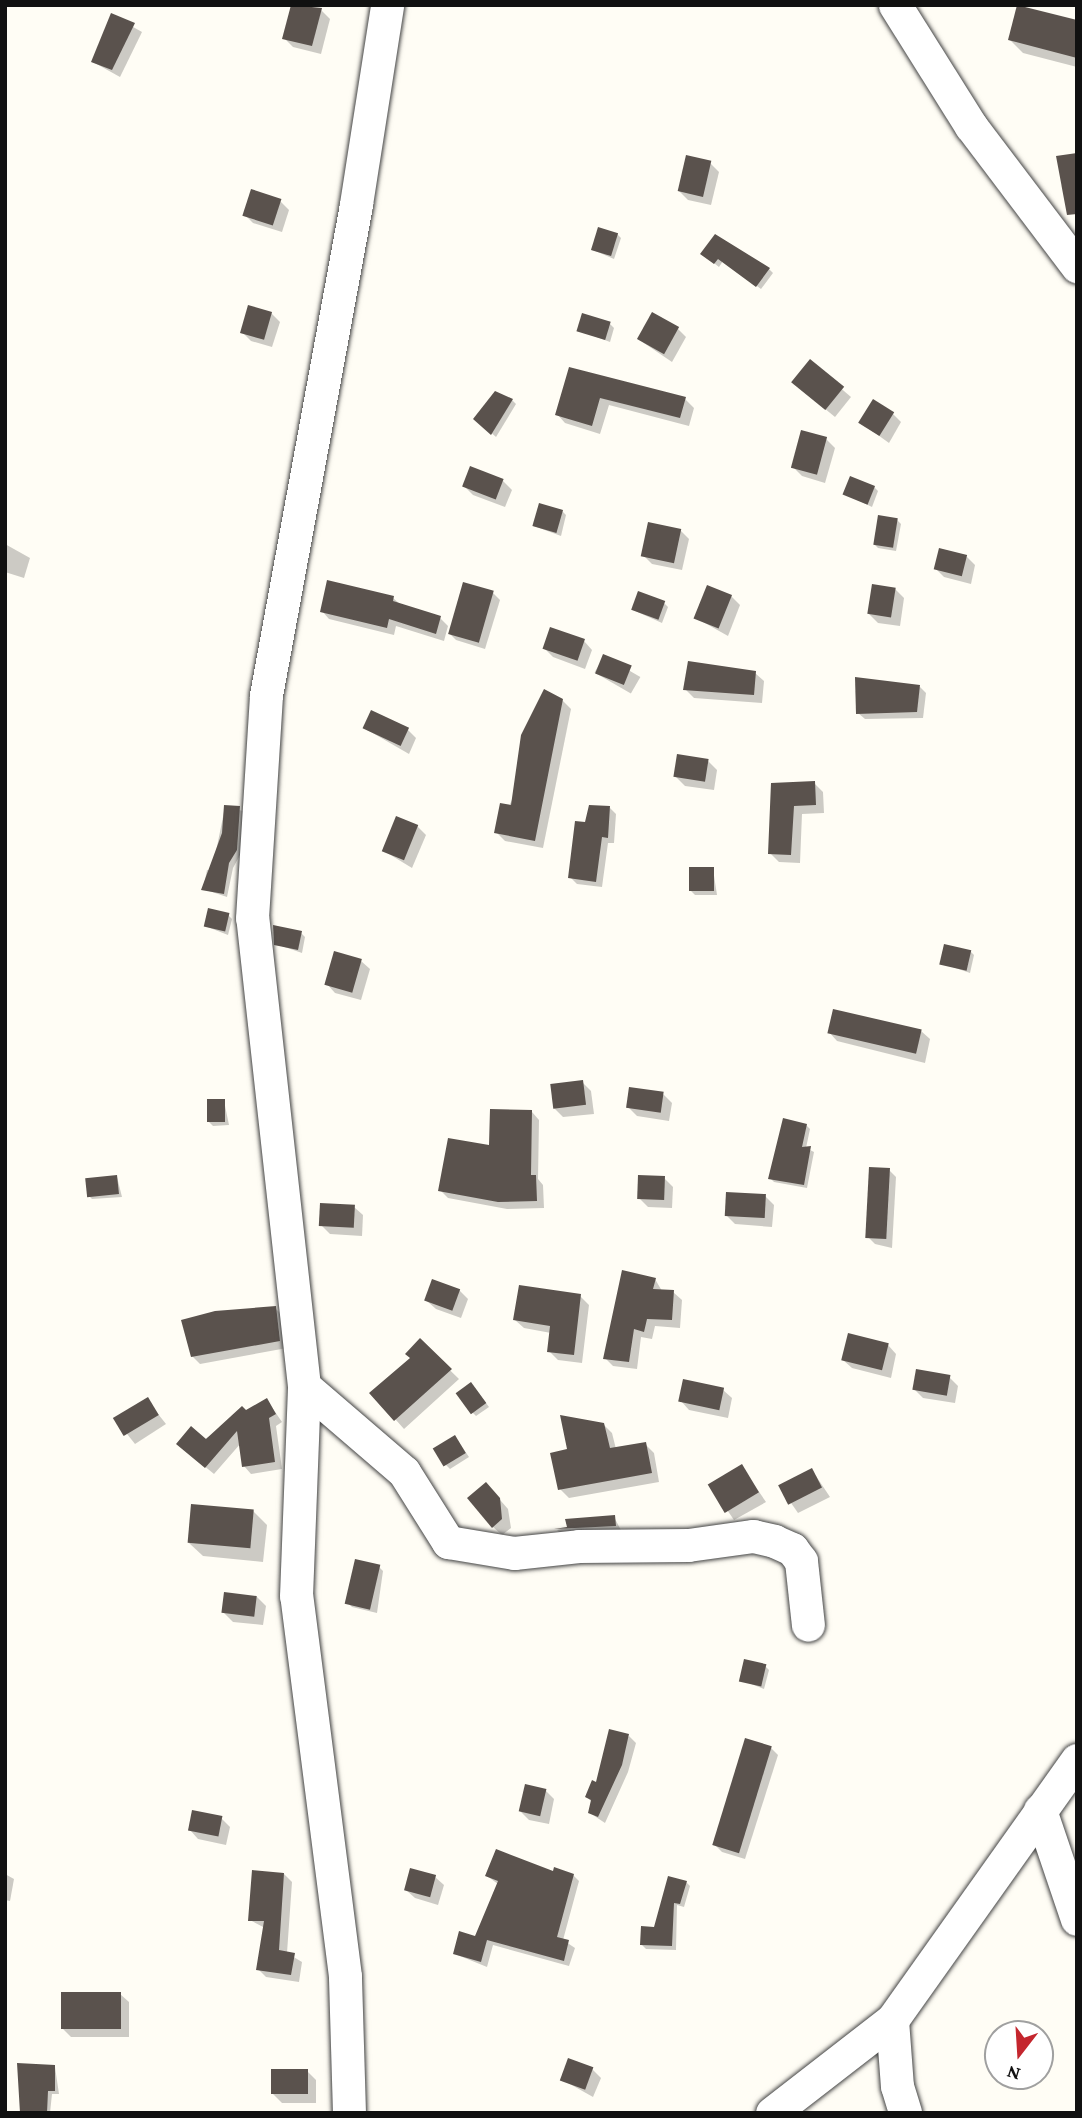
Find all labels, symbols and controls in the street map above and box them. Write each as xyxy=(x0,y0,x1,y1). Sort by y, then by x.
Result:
north arrow xyxy=(984,2020,1054,2090)
text: N xyxy=(1004,2062,1023,2086)

